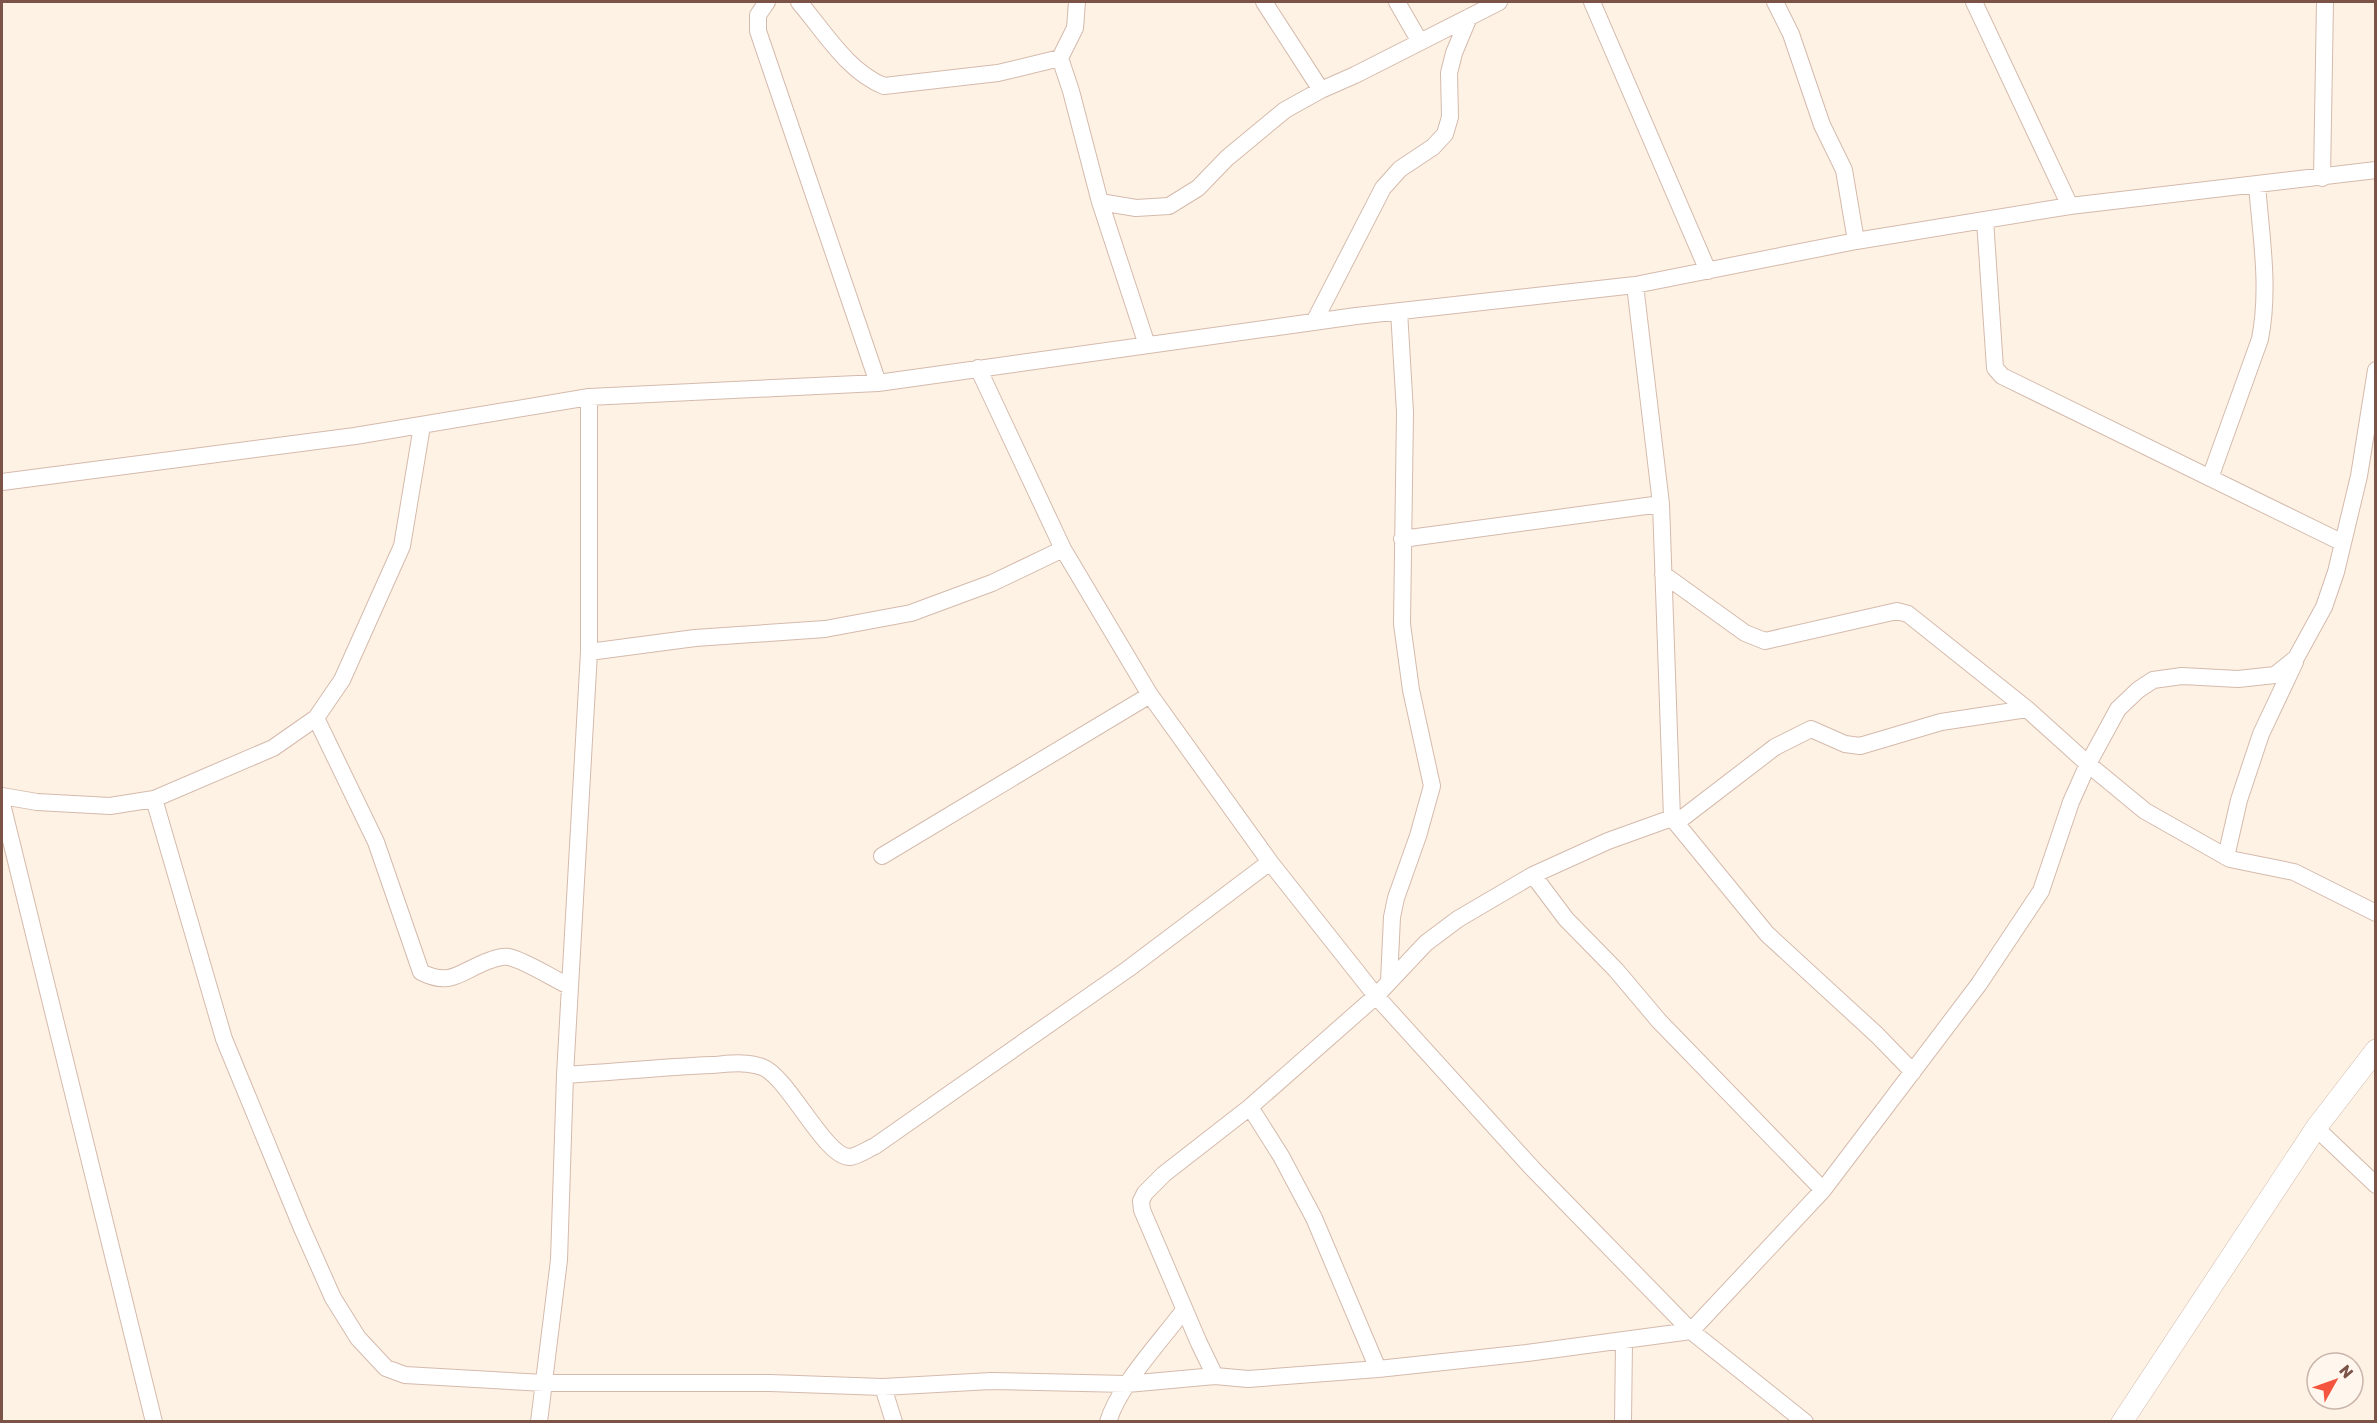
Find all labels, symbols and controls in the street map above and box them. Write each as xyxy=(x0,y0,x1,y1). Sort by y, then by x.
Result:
north arrow xyxy=(2305,1351,2365,1411)
text: N xyxy=(2335,1361,2357,1382)

